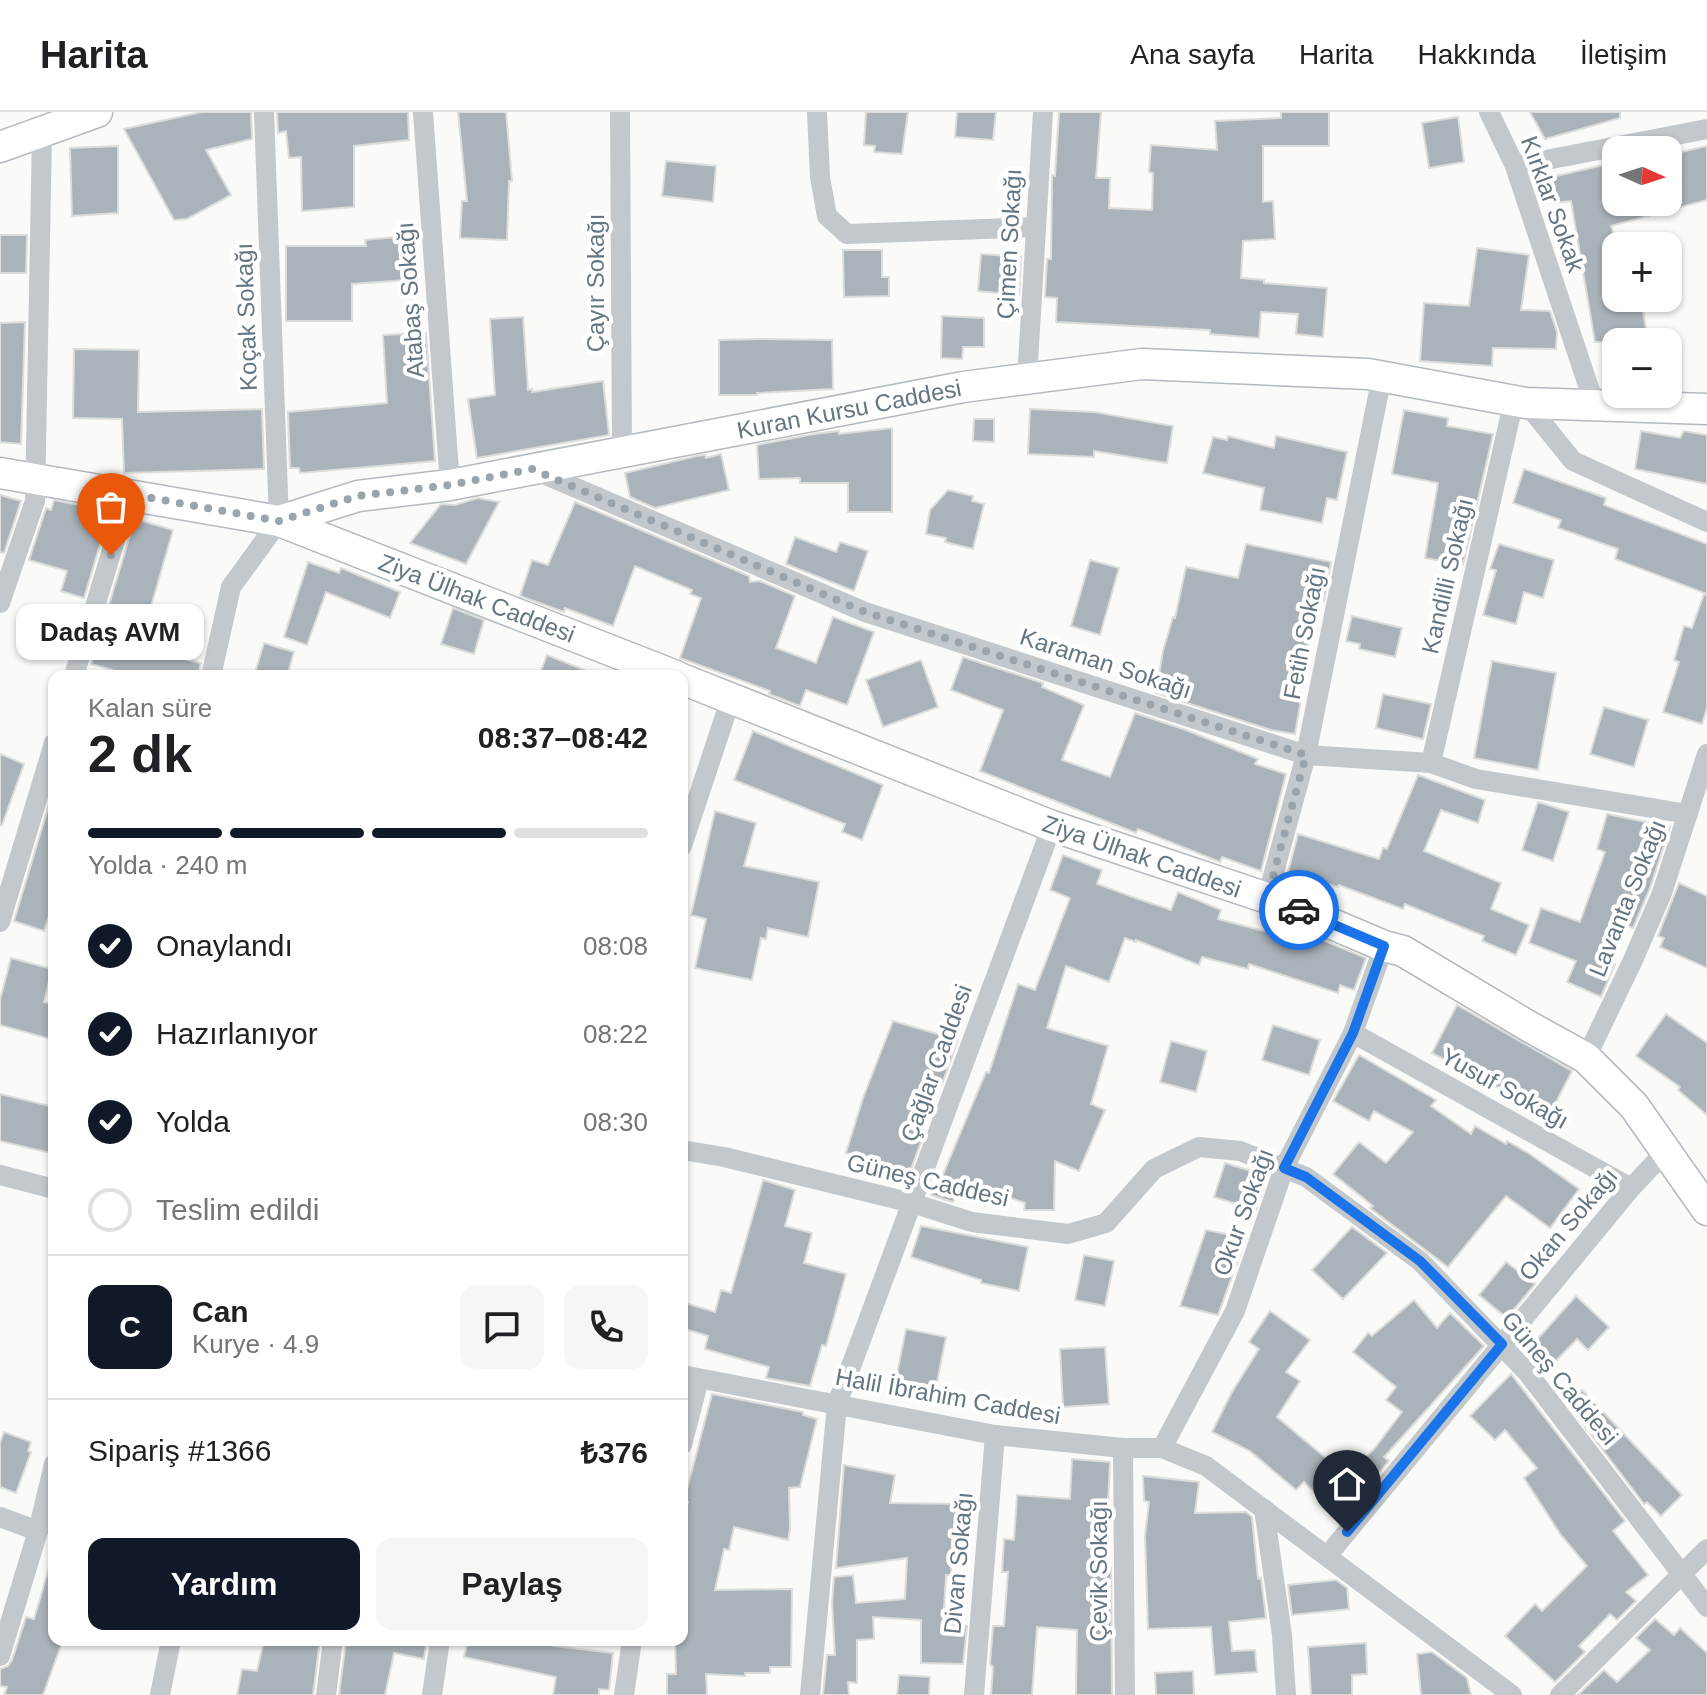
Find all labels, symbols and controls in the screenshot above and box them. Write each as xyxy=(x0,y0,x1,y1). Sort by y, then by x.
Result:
text: Harita xyxy=(40,34,148,76)
text: Ana sayfa xyxy=(1130,39,1255,70)
text: Harita xyxy=(1299,39,1374,70)
text: Hakkında xyxy=(1418,39,1536,70)
text: İletişim xyxy=(1580,39,1667,70)
street label: Kırklar Sokak xyxy=(1516,132,1590,277)
north arrow xyxy=(1602,136,1682,216)
map controls xyxy=(1602,136,1682,408)
street label: Çimen Sokağı xyxy=(992,168,1026,320)
street label: Çayır Sokağı xyxy=(582,214,609,352)
street label: Atabaş Sokağı xyxy=(391,221,429,379)
button: + xyxy=(1602,232,1682,312)
street label: Koçak Sokağı xyxy=(230,243,262,391)
button: − xyxy=(1602,328,1682,408)
street label: Kuran Kursu Caddesi xyxy=(734,374,964,444)
pin xyxy=(77,473,145,555)
icon: bag xyxy=(89,485,133,529)
street label: Kandilli Sokağı xyxy=(1416,496,1478,656)
street label: Ziya Ülhak Caddesi xyxy=(375,548,579,648)
street label: Fetih Sokağı xyxy=(1278,564,1330,702)
callout: Dadaş AVM xyxy=(17,603,205,659)
text: Dadaş AVM xyxy=(40,617,180,647)
street label: Karaman Sokağı xyxy=(1017,623,1195,703)
text: Kalan süre xyxy=(88,693,212,723)
text: 08:37–08:42 xyxy=(478,721,648,754)
text: 2 dk xyxy=(88,725,192,783)
street label: Ziya Ülhak Caddesi xyxy=(1039,809,1245,903)
street label: Lavanta Sokağı xyxy=(1583,816,1671,980)
text: Yolda · 240 m xyxy=(88,850,247,880)
courier xyxy=(1259,870,1339,950)
icon: car xyxy=(1277,888,1321,932)
icon: check xyxy=(88,924,132,968)
text: Onaylandı xyxy=(156,929,293,962)
text: 08:08 xyxy=(583,931,648,961)
street label: Çağlar Caddesi xyxy=(895,981,977,1145)
icon: check xyxy=(88,1012,132,1056)
text: Hazırlanıyor xyxy=(156,1017,318,1050)
text: 08:22 xyxy=(583,1019,648,1049)
street label: Yusuf Sokağı xyxy=(1437,1042,1573,1134)
icon: check xyxy=(88,1100,132,1144)
text: Yolda xyxy=(156,1105,230,1138)
text: 08:30 xyxy=(583,1107,648,1137)
street label: Okur Sokağı xyxy=(1208,1145,1278,1279)
street label: Güneş Caddesi xyxy=(844,1148,1012,1212)
street label: Okan Sokağı xyxy=(1513,1162,1623,1286)
text: Teslim edildi xyxy=(156,1193,319,1226)
button: chat xyxy=(460,1285,544,1369)
button: phone xyxy=(564,1285,648,1369)
text: Can xyxy=(192,1295,249,1328)
street label: Güneş Caddesi xyxy=(1496,1306,1624,1450)
text: C xyxy=(119,1310,141,1343)
text: Kurye · 4.9 xyxy=(192,1329,319,1359)
street label: Halil İbrahim Caddesi xyxy=(833,1363,1063,1429)
text: Sipariş #1366 xyxy=(88,1434,271,1467)
text: ₺376 xyxy=(581,1436,648,1469)
pin xyxy=(1313,1450,1381,1532)
icon: home xyxy=(1325,1462,1369,1506)
street label: Divan Sokağı xyxy=(938,1491,978,1635)
street label: Çevik Sokağı xyxy=(1085,1500,1112,1642)
button: Yardım xyxy=(88,1538,360,1630)
button: Paylaş xyxy=(376,1538,648,1630)

